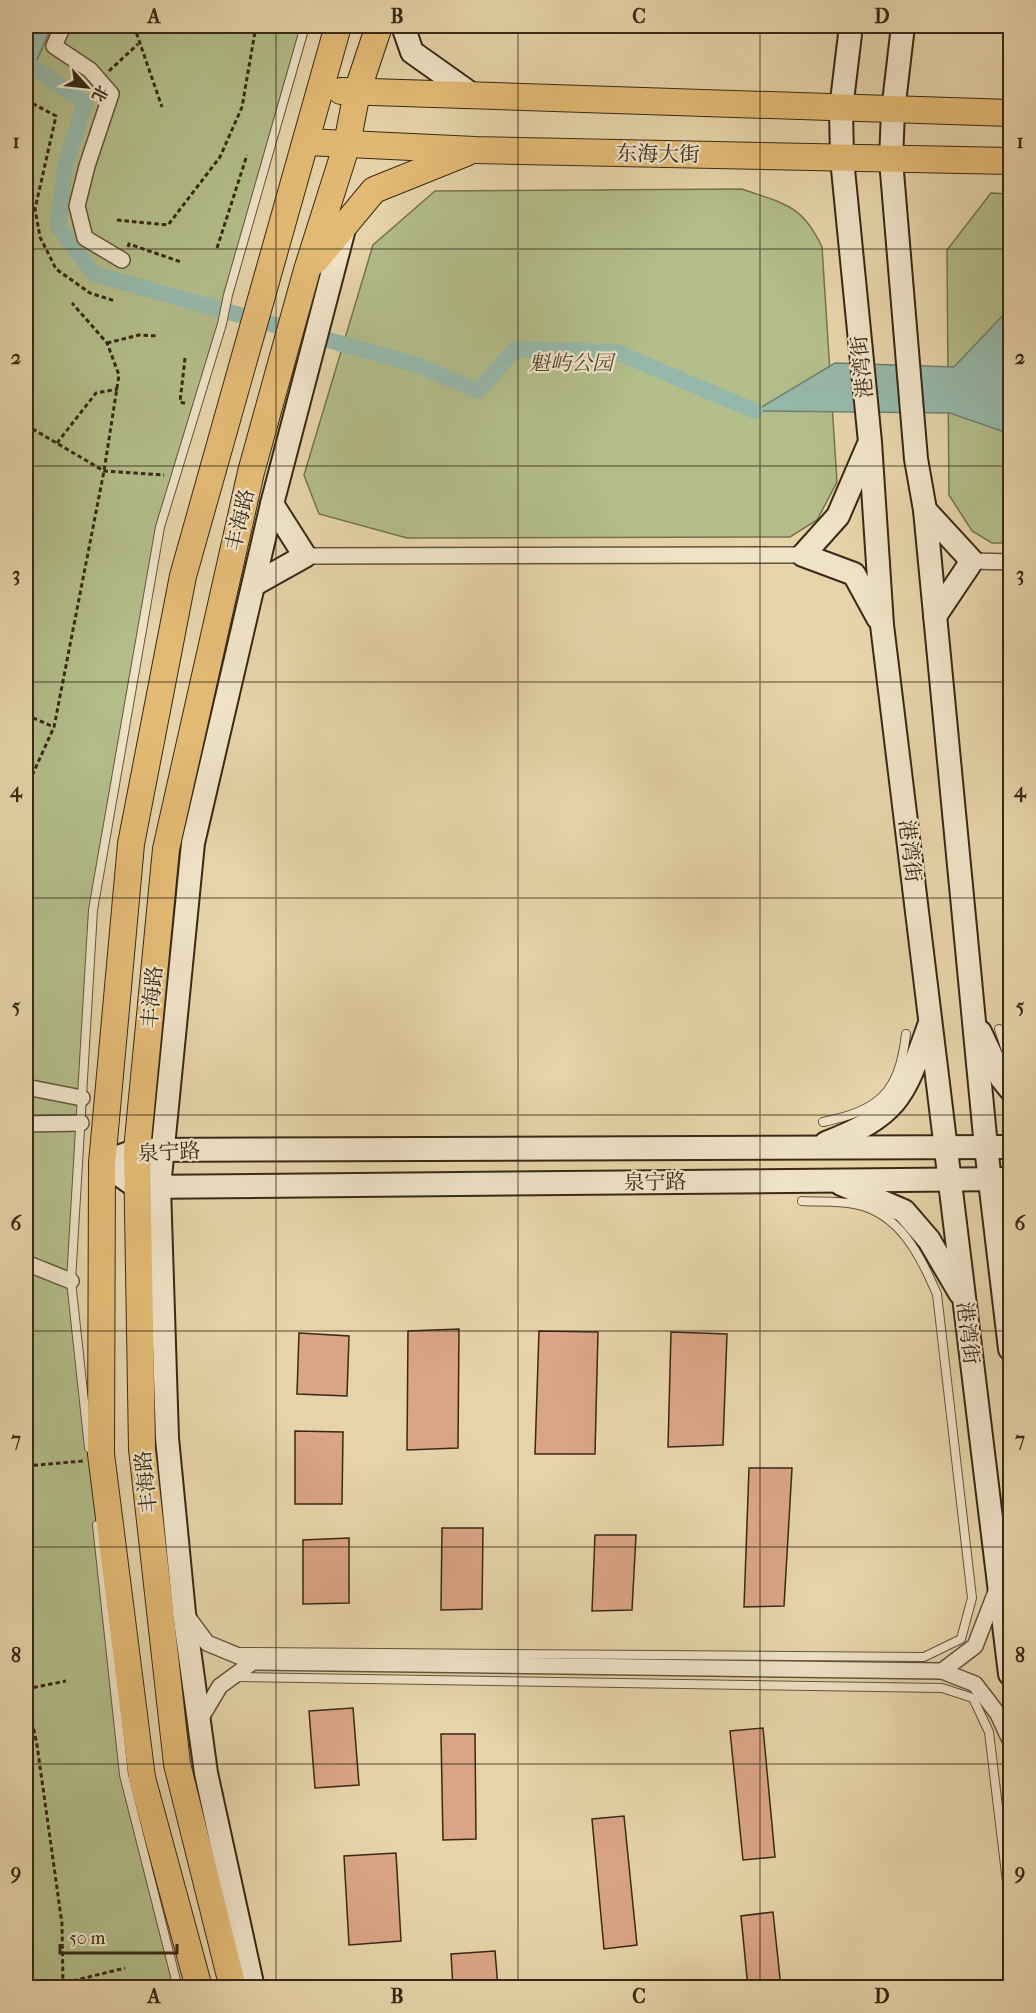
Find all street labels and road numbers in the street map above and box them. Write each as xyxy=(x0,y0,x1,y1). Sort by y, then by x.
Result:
street label: 东海大街 xyxy=(616,141,700,167)
street label: 港湾街 xyxy=(847,334,877,400)
street label: 丰海路 xyxy=(221,487,259,553)
street label: 港湾街 xyxy=(894,818,926,884)
street label: 丰海路 xyxy=(137,965,167,1029)
street label: 泉宁路 xyxy=(137,1138,201,1166)
street label: 泉宁路 xyxy=(623,1169,687,1195)
street label: 港湾街 xyxy=(952,1300,984,1366)
street label: 丰海路 xyxy=(131,1449,161,1515)

